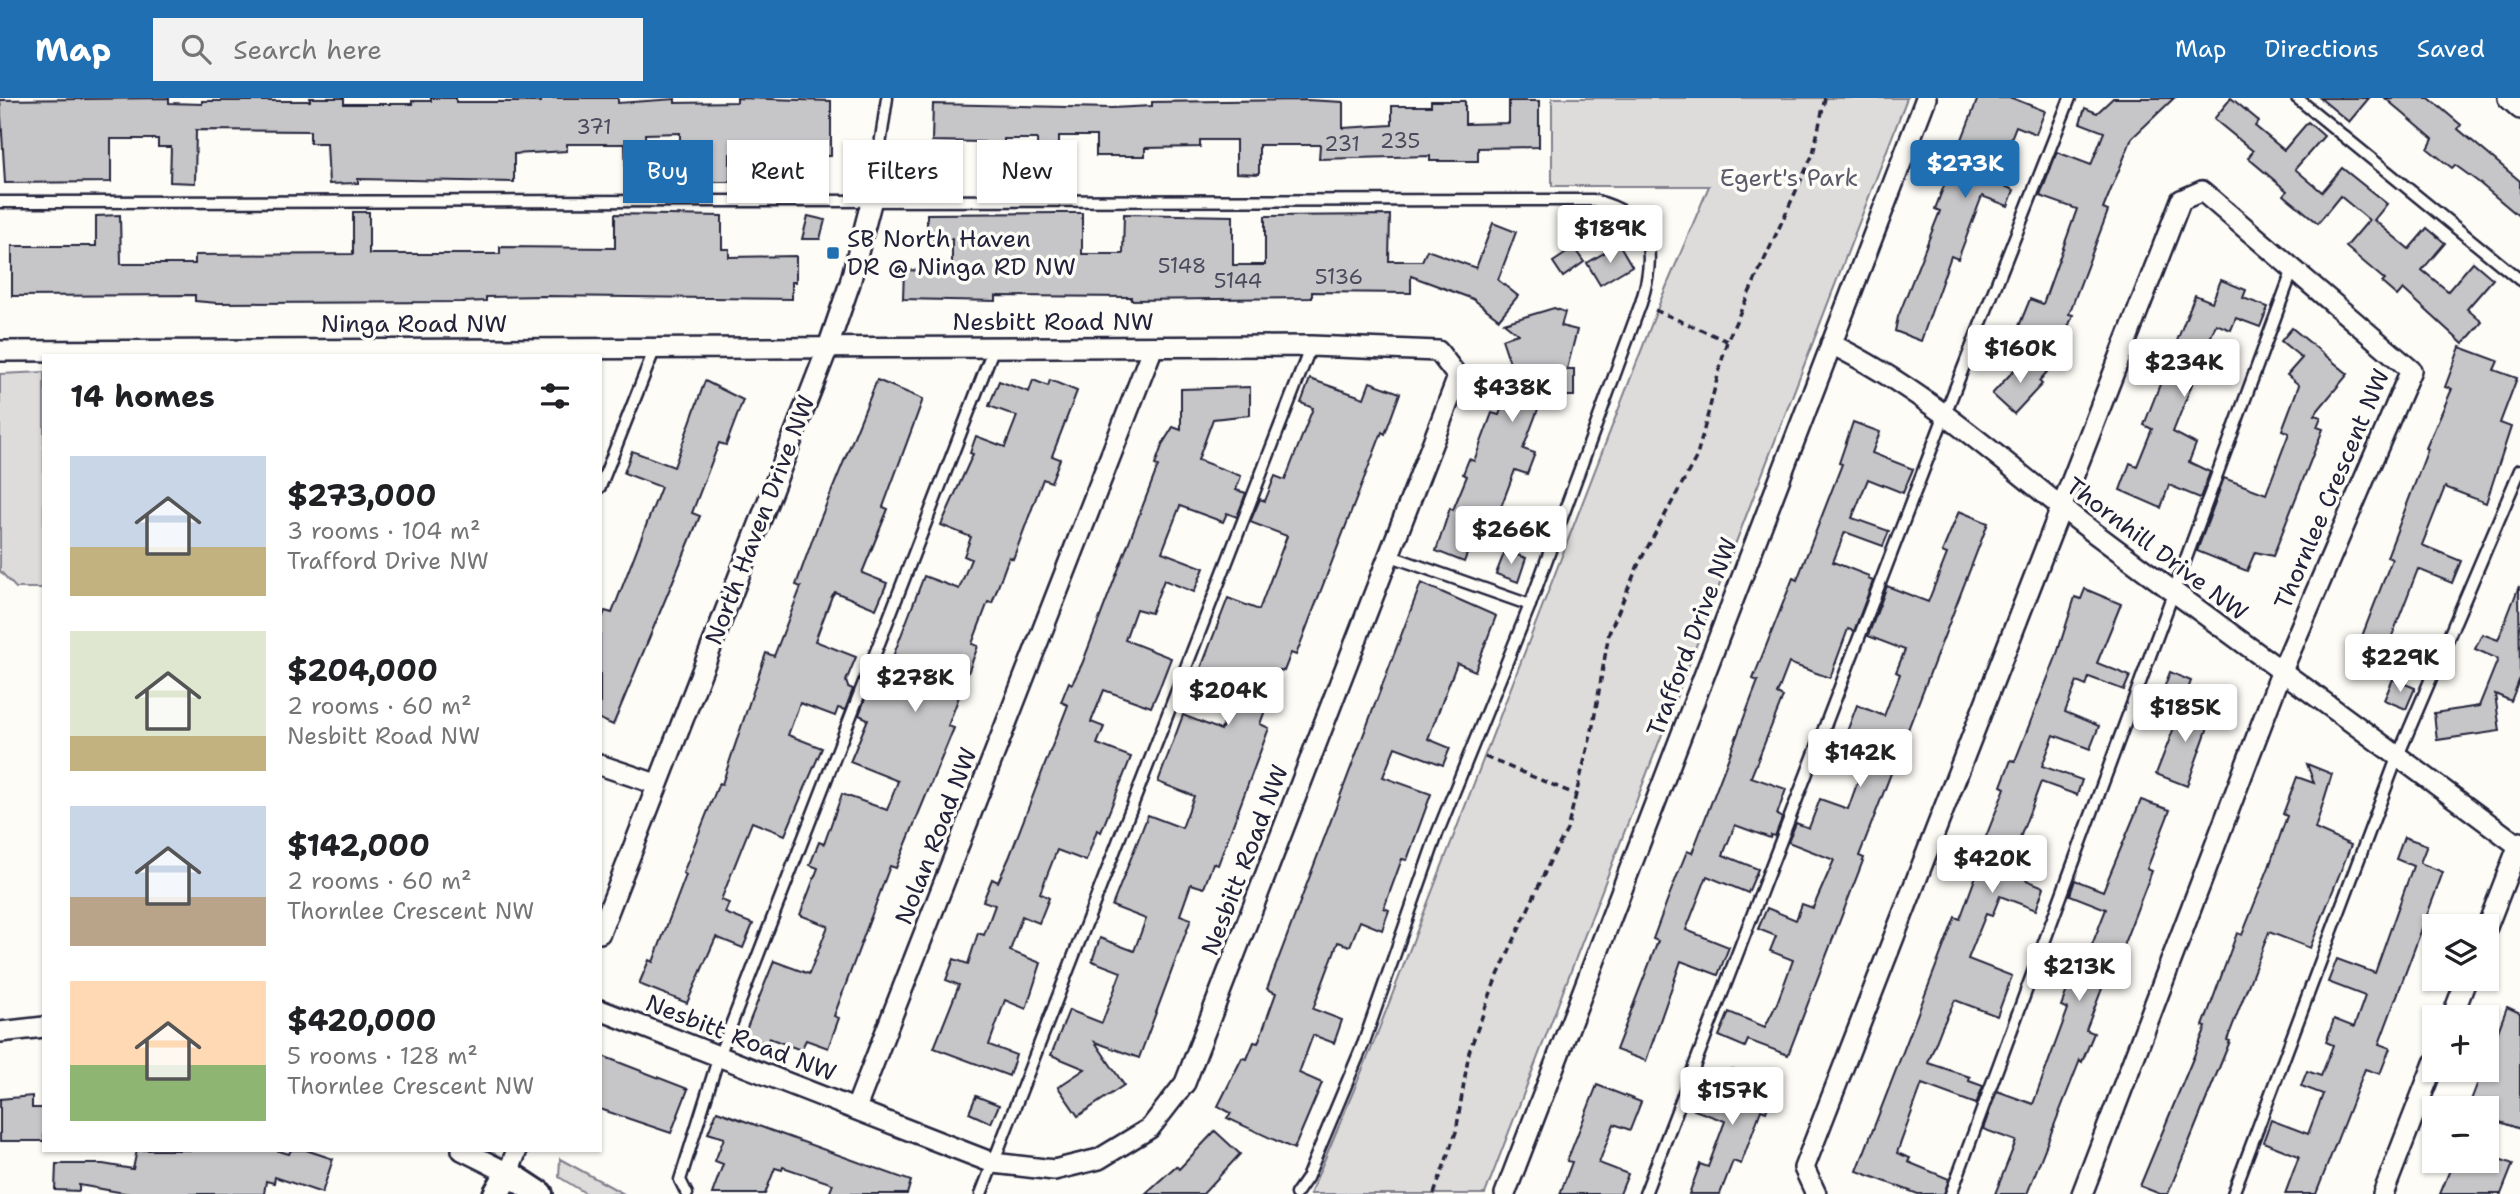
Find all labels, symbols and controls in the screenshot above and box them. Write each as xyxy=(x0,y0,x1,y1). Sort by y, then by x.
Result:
search box xyxy=(153,18,643,81)
text: Map xyxy=(35,27,111,72)
icon: search xyxy=(177,30,215,68)
text: Search here xyxy=(233,32,382,67)
text: Map xyxy=(2175,33,2226,65)
text: Directions xyxy=(2264,33,2379,65)
text: Saved xyxy=(2417,33,2485,65)
house number: 371 xyxy=(576,113,612,141)
house number: 235 xyxy=(1380,127,1420,155)
house number: 231 xyxy=(1324,130,1360,158)
chip: Buy xyxy=(623,140,713,203)
chip: Rent xyxy=(727,140,829,203)
chip: Filters xyxy=(843,140,963,203)
chip: New xyxy=(977,140,1077,203)
pin: $273K xyxy=(1916,140,2014,200)
text: $273K xyxy=(1926,148,2004,178)
park label: Egert's Park xyxy=(1720,162,1858,194)
pin: $189K xyxy=(1561,206,1659,265)
text: $189K xyxy=(1574,213,1646,243)
place label: SB North Haven DR @ Ninga RD NW xyxy=(847,223,1076,283)
marker: SB North Haven DR @ Ninga RD NW xyxy=(825,245,841,261)
house number: 5148 xyxy=(1158,252,1206,280)
house number: 5136 xyxy=(1315,263,1363,291)
house number: 5144 xyxy=(1214,267,1262,295)
street label: Nesbitt Road NW xyxy=(952,306,1154,338)
street label: Ninga Road NW xyxy=(321,308,507,340)
pin: $160K xyxy=(1971,326,2069,385)
text: $160K xyxy=(1984,333,2056,363)
pin: $234K xyxy=(2135,340,2233,399)
text: $234K xyxy=(2145,347,2223,377)
pin: $438K xyxy=(1463,364,1561,424)
street label: Thornlee Crescent NW xyxy=(2267,364,2397,614)
text: $438K xyxy=(1473,372,1551,402)
text: 14 homes xyxy=(70,376,215,417)
icon: filters xyxy=(536,377,574,415)
street label: North Haven Drive NW xyxy=(698,391,822,649)
street label: Thornhill Drive NW xyxy=(2059,470,2255,628)
text: $273,000 xyxy=(287,475,437,516)
icon: home xyxy=(126,484,210,568)
pin: $266K xyxy=(1462,506,1560,566)
text: $266K xyxy=(1471,514,1551,544)
text: 3 rooms · 104 m² xyxy=(287,516,480,546)
street label: Trafford Drive NW xyxy=(1639,533,1745,741)
text: Trafford Drive NW xyxy=(287,546,489,576)
pin: $229K xyxy=(2351,634,2449,694)
text: $229K xyxy=(2361,642,2439,672)
text: $204,000 xyxy=(287,650,438,691)
pin: $278K xyxy=(866,654,964,714)
icon: home xyxy=(126,659,210,743)
text: $278K xyxy=(876,662,954,692)
pin: $204K xyxy=(1179,668,1277,727)
text: $204K xyxy=(1189,675,1267,705)
pin: $185K xyxy=(2136,684,2234,744)
text: 2 rooms · 60 m² xyxy=(287,691,472,721)
text: $185K xyxy=(2149,692,2221,722)
text: Nesbitt Road NW xyxy=(287,721,480,751)
pin: $142K xyxy=(1811,730,1909,789)
text: $142K xyxy=(1824,737,1896,767)
street label: Nolan Road NW xyxy=(888,743,984,929)
street label: Nesbitt Road NW xyxy=(1194,760,1296,960)
text: $142,000 xyxy=(287,825,430,866)
icon: home xyxy=(126,834,210,918)
pin: $420K xyxy=(1943,836,2041,895)
text: $420K xyxy=(1953,843,2031,873)
text: 2 rooms · 60 m² xyxy=(287,866,472,896)
text: Thornlee Crescent NW xyxy=(287,896,534,926)
map controls xyxy=(2422,914,2499,1173)
button: layers xyxy=(2422,914,2499,991)
pin: $213K xyxy=(2030,944,2128,1003)
text: $213K xyxy=(2043,951,2115,981)
street label: Nesbitt Road NW xyxy=(641,987,841,1089)
text: $420,000 xyxy=(287,1000,437,1041)
button: + xyxy=(2422,1005,2499,1082)
icon: home xyxy=(126,1009,210,1093)
text: 5 rooms · 128 m² xyxy=(287,1041,478,1071)
pin: $157K xyxy=(1683,1068,1781,1127)
text: Thornlee Crescent NW xyxy=(287,1071,534,1101)
text: $157K xyxy=(1696,1075,1768,1105)
button: − xyxy=(2422,1096,2499,1173)

